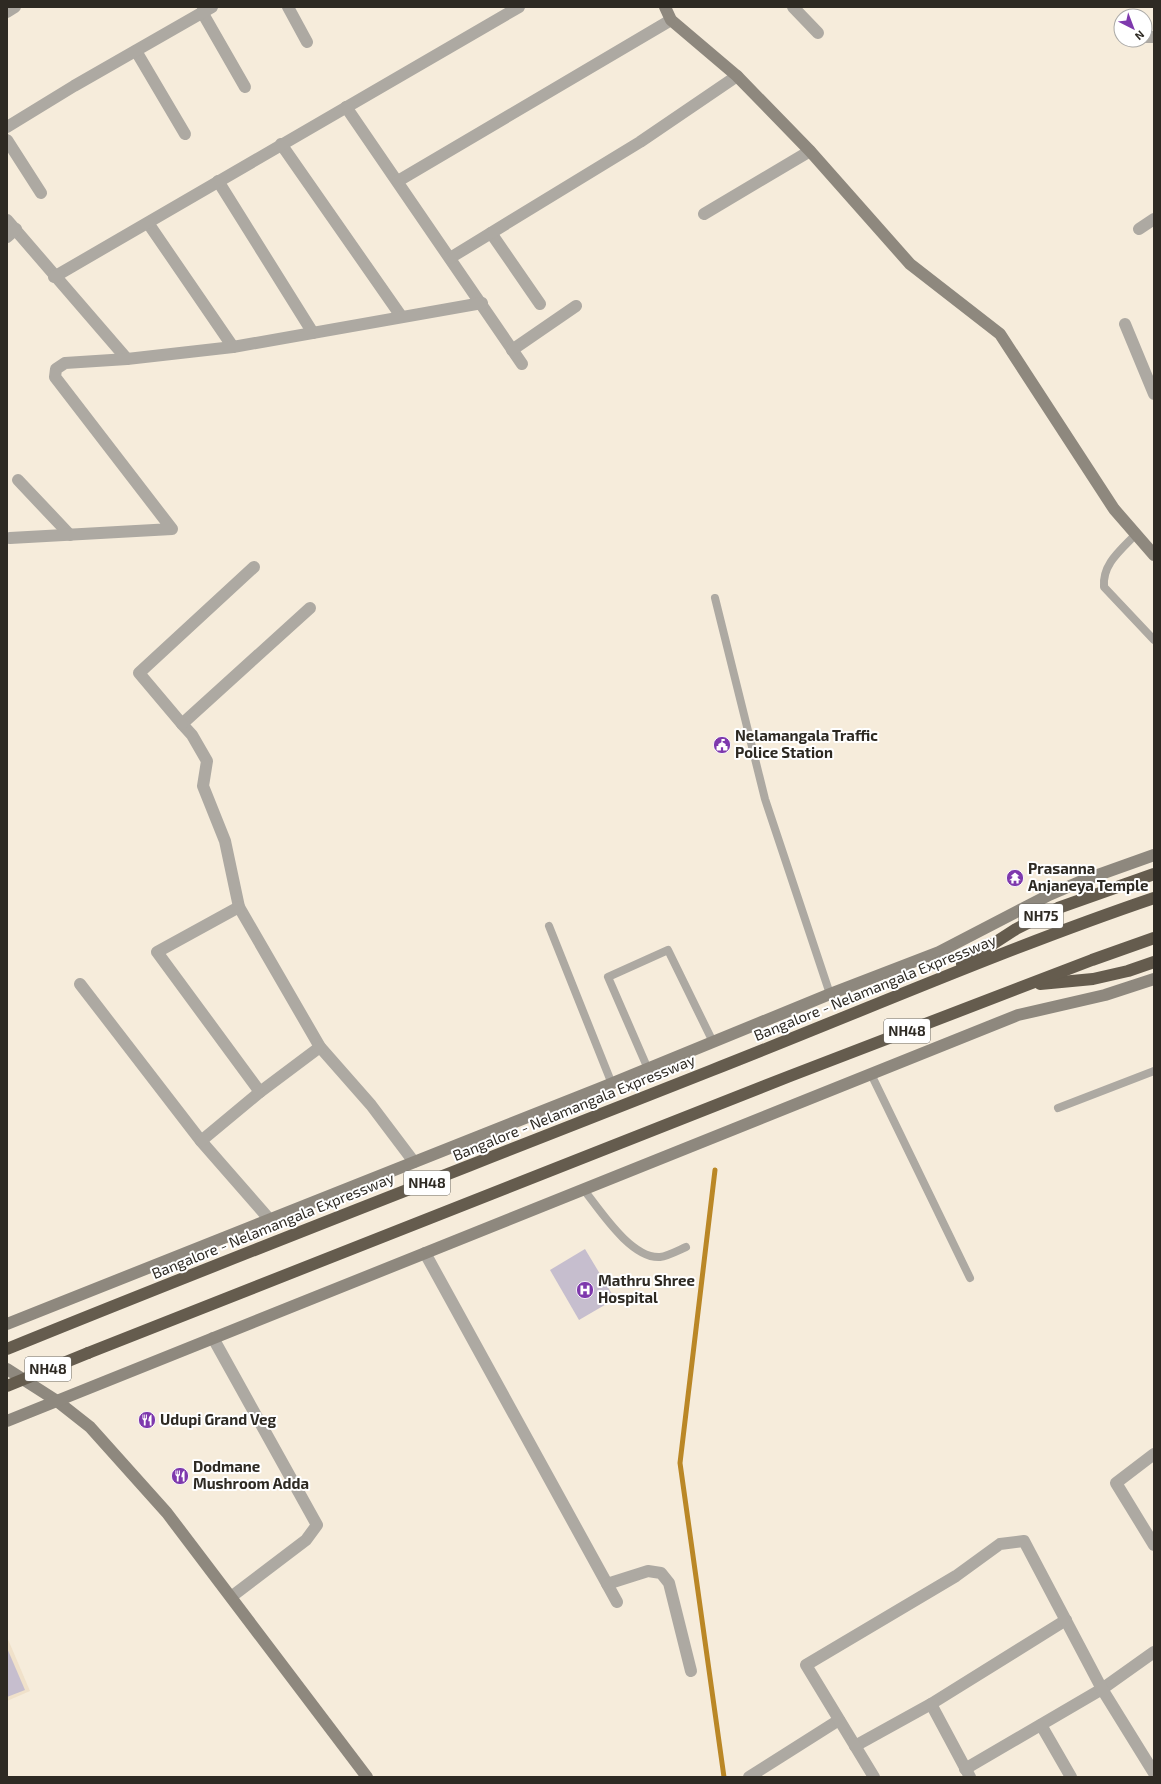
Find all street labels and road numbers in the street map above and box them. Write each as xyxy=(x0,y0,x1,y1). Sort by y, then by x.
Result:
road number: NH75 xyxy=(1019,904,1063,928)
street label: Bangalore - Nelamangala Expressway xyxy=(751,930,998,1044)
road number: NH48 xyxy=(884,1019,930,1043)
street label: Bangalore - Nelamangala Expressway xyxy=(450,1050,697,1164)
street label: Bangalore - Nelamangala Expressway xyxy=(149,1168,396,1282)
road number: NH48 xyxy=(404,1171,450,1195)
road number: NH48 xyxy=(25,1357,71,1381)

